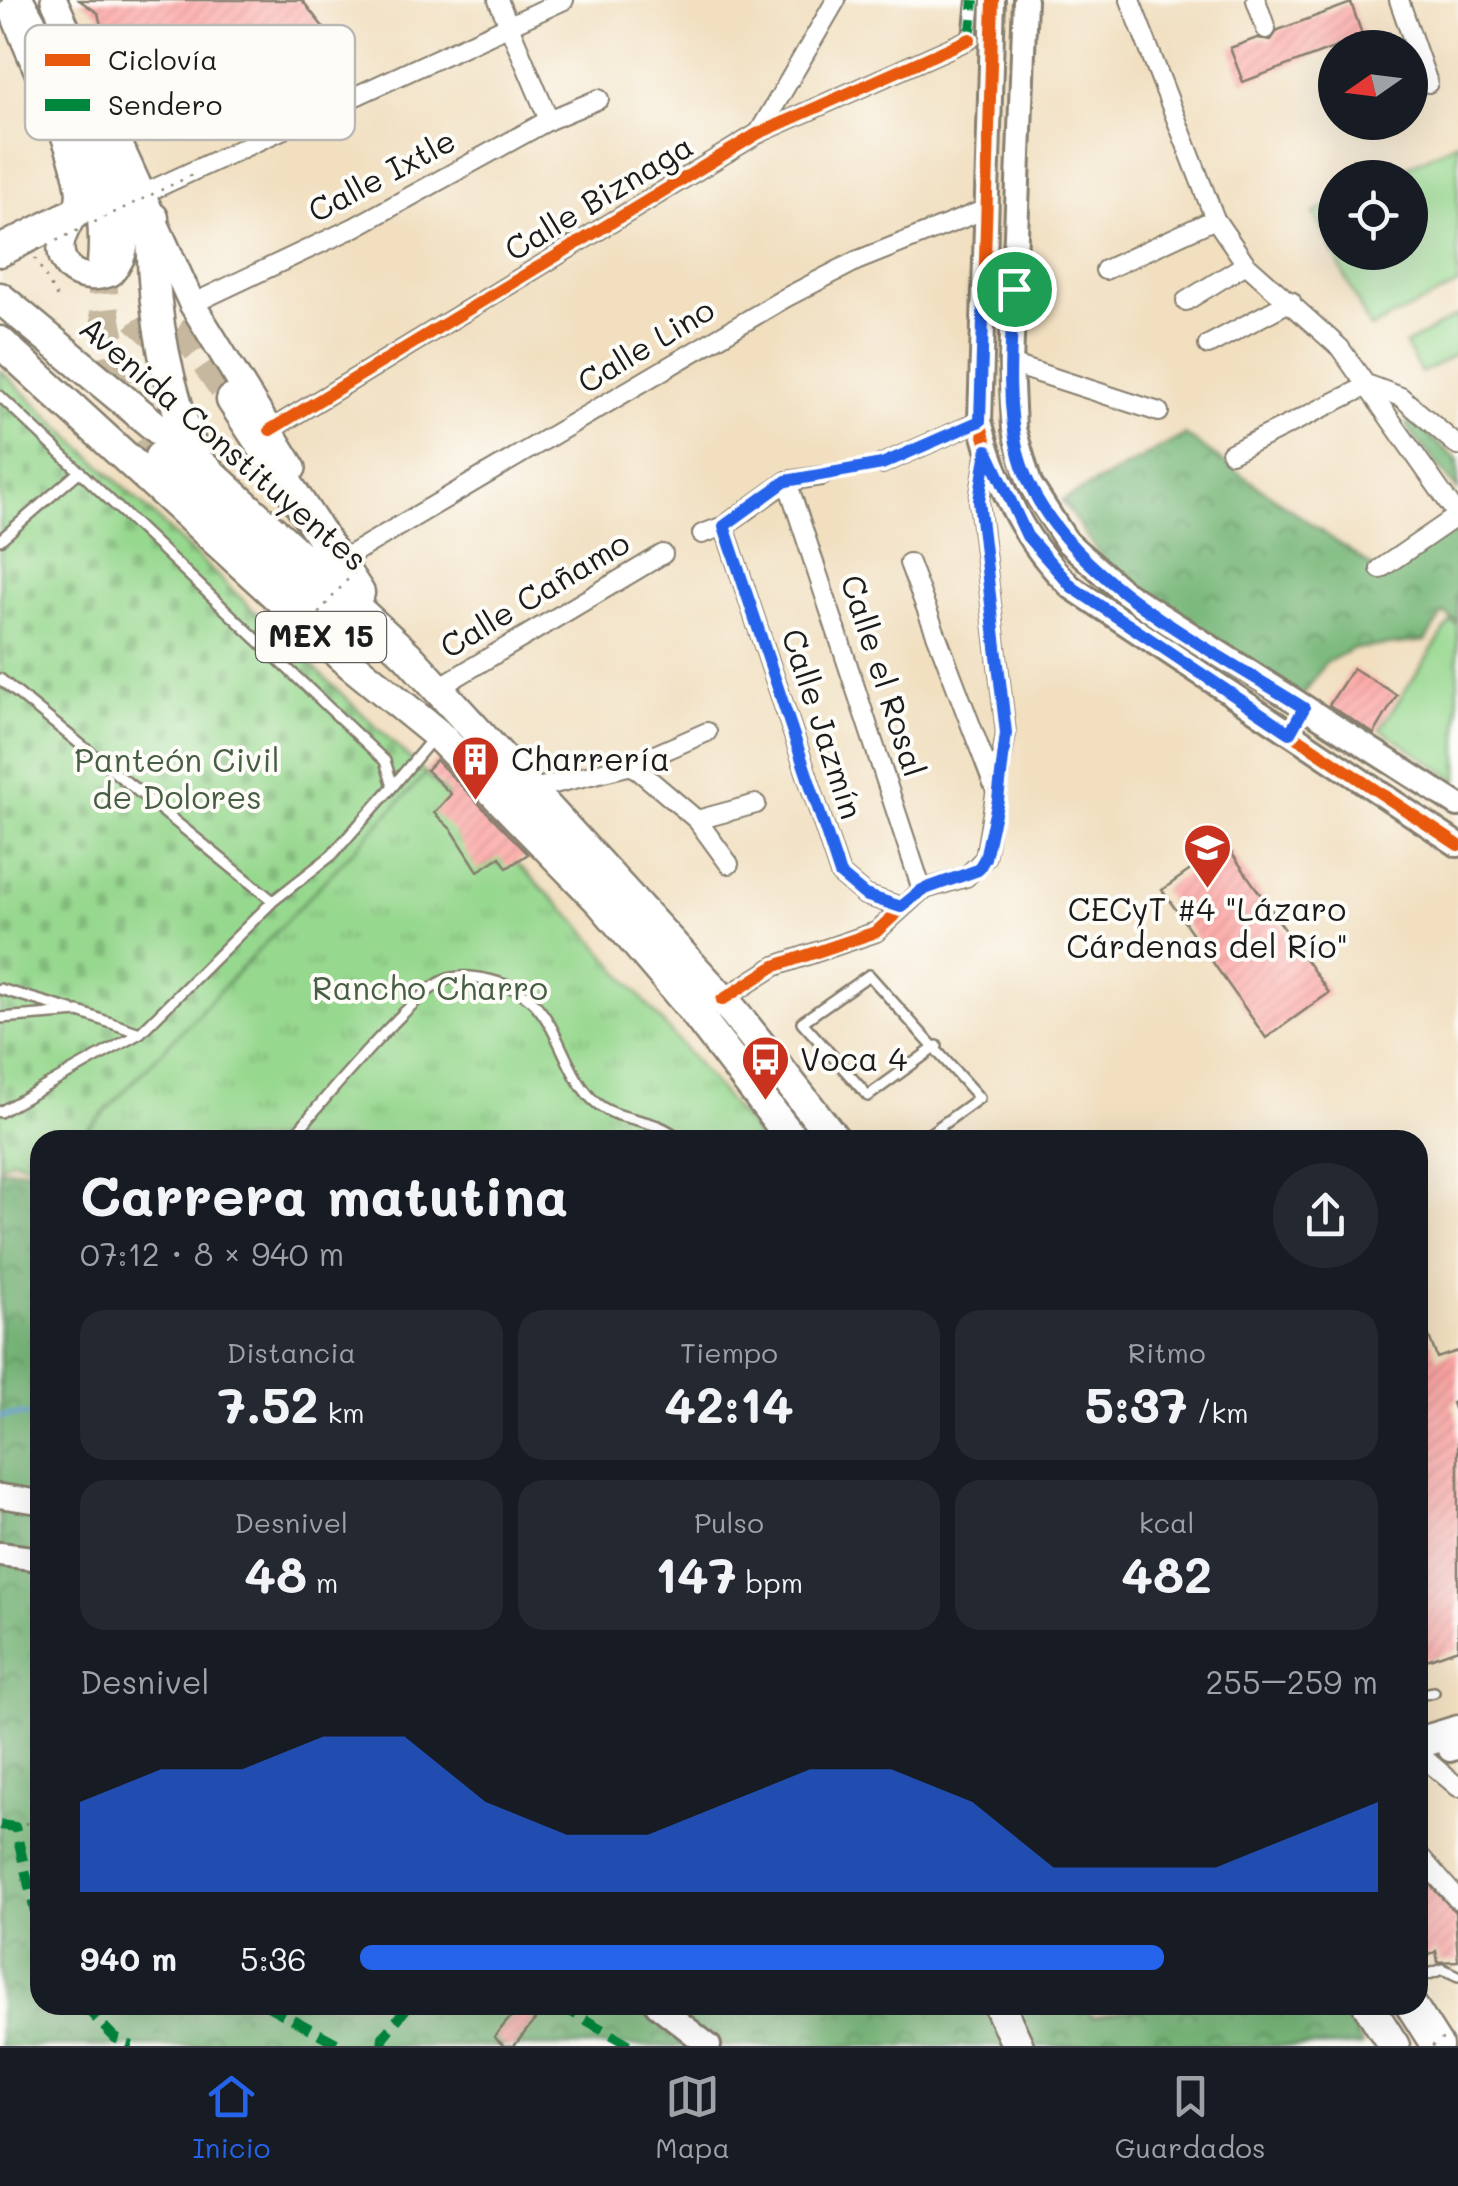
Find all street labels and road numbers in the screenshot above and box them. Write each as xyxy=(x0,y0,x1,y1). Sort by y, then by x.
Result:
street label: Calle Ixtle xyxy=(300,118,462,231)
street label: Calle Biznaga xyxy=(496,124,700,269)
street label: Calle Lino xyxy=(569,287,721,401)
street label: Avenida Constituyentes xyxy=(71,306,377,580)
street label: Calle Cañamo xyxy=(432,520,636,666)
street label: Calle el Rosal xyxy=(832,569,937,782)
road number: MEX 15 xyxy=(256,612,386,662)
street label: Calle Jazmín xyxy=(773,623,874,824)

